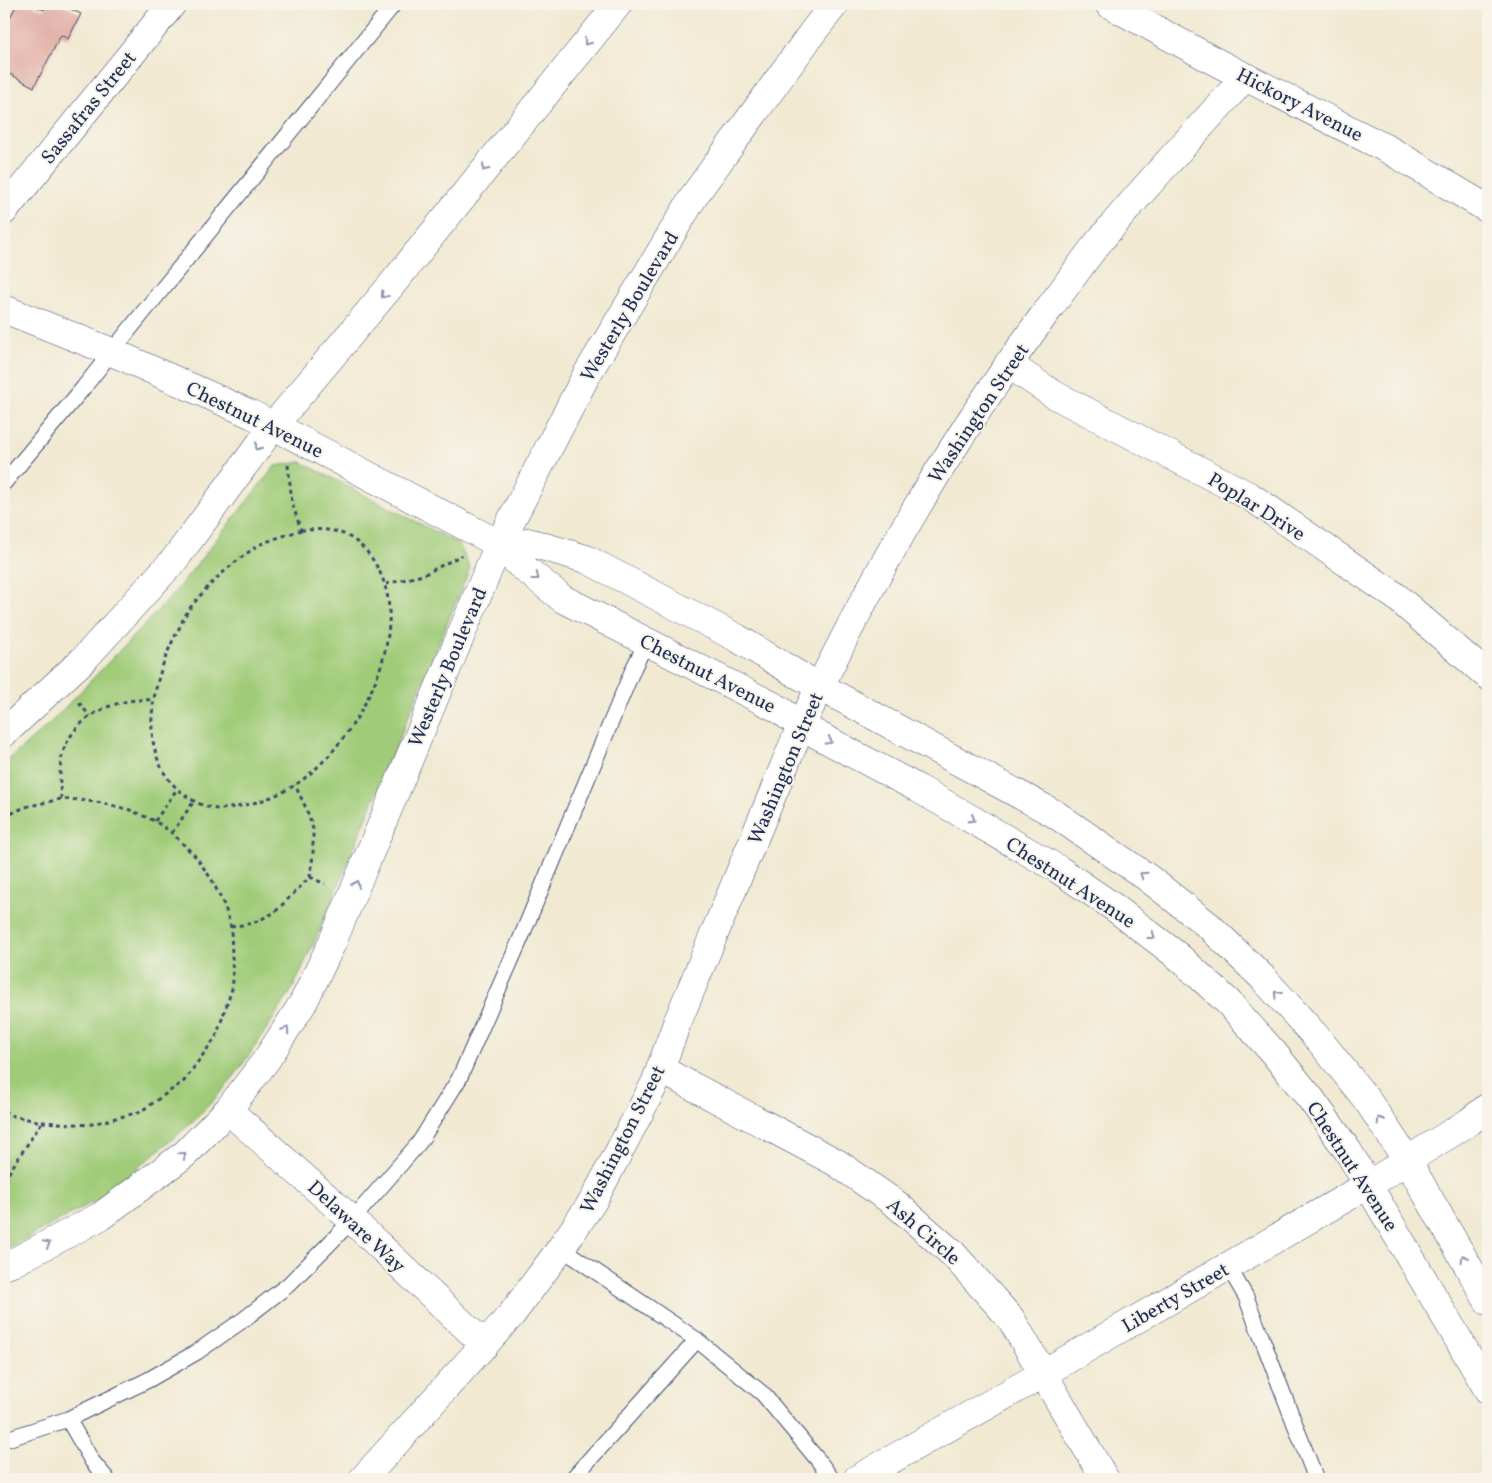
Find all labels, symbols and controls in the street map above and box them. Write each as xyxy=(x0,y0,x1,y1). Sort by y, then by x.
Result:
one-way arrow xyxy=(585,36,593,45)
street label: Sassafras Street xyxy=(35,46,144,171)
street label: Hickory Avenue xyxy=(1231,62,1367,150)
one-way arrow xyxy=(482,163,491,172)
street label: Westerly Boulevard xyxy=(575,226,687,388)
one-way arrow xyxy=(381,289,389,298)
street label: Washington Street xyxy=(922,339,1037,490)
street label: Chestnut Avenue xyxy=(181,375,328,466)
one-way arrow xyxy=(255,441,263,450)
street label: Poplar Drive xyxy=(1202,467,1310,549)
one-way arrow xyxy=(530,571,539,580)
street label: Westerly Boulevard xyxy=(403,584,495,752)
street label: Chestnut Avenue xyxy=(634,628,780,721)
street label: Washington Street xyxy=(742,688,832,849)
one-way arrow xyxy=(824,735,833,745)
one-way arrow xyxy=(966,813,975,823)
street label: Chestnut Avenue xyxy=(1000,831,1140,936)
one-way arrow xyxy=(1139,872,1149,881)
one-way arrow xyxy=(350,880,361,889)
one-way arrow xyxy=(1146,930,1156,939)
one-way arrow xyxy=(1274,990,1283,999)
one-way arrow xyxy=(279,1026,289,1035)
street label: Washington Street xyxy=(574,1061,673,1219)
street label: Chestnut Avenue xyxy=(1299,1097,1404,1237)
one-way arrow xyxy=(1376,1116,1386,1125)
one-way arrow xyxy=(177,1151,186,1160)
street label: Delaware Way xyxy=(300,1175,411,1280)
street label: Ash Circle xyxy=(880,1192,966,1273)
one-way arrow xyxy=(42,1240,51,1250)
one-way arrow xyxy=(1460,1255,1470,1264)
street label: Liberty Street xyxy=(1117,1257,1235,1341)

